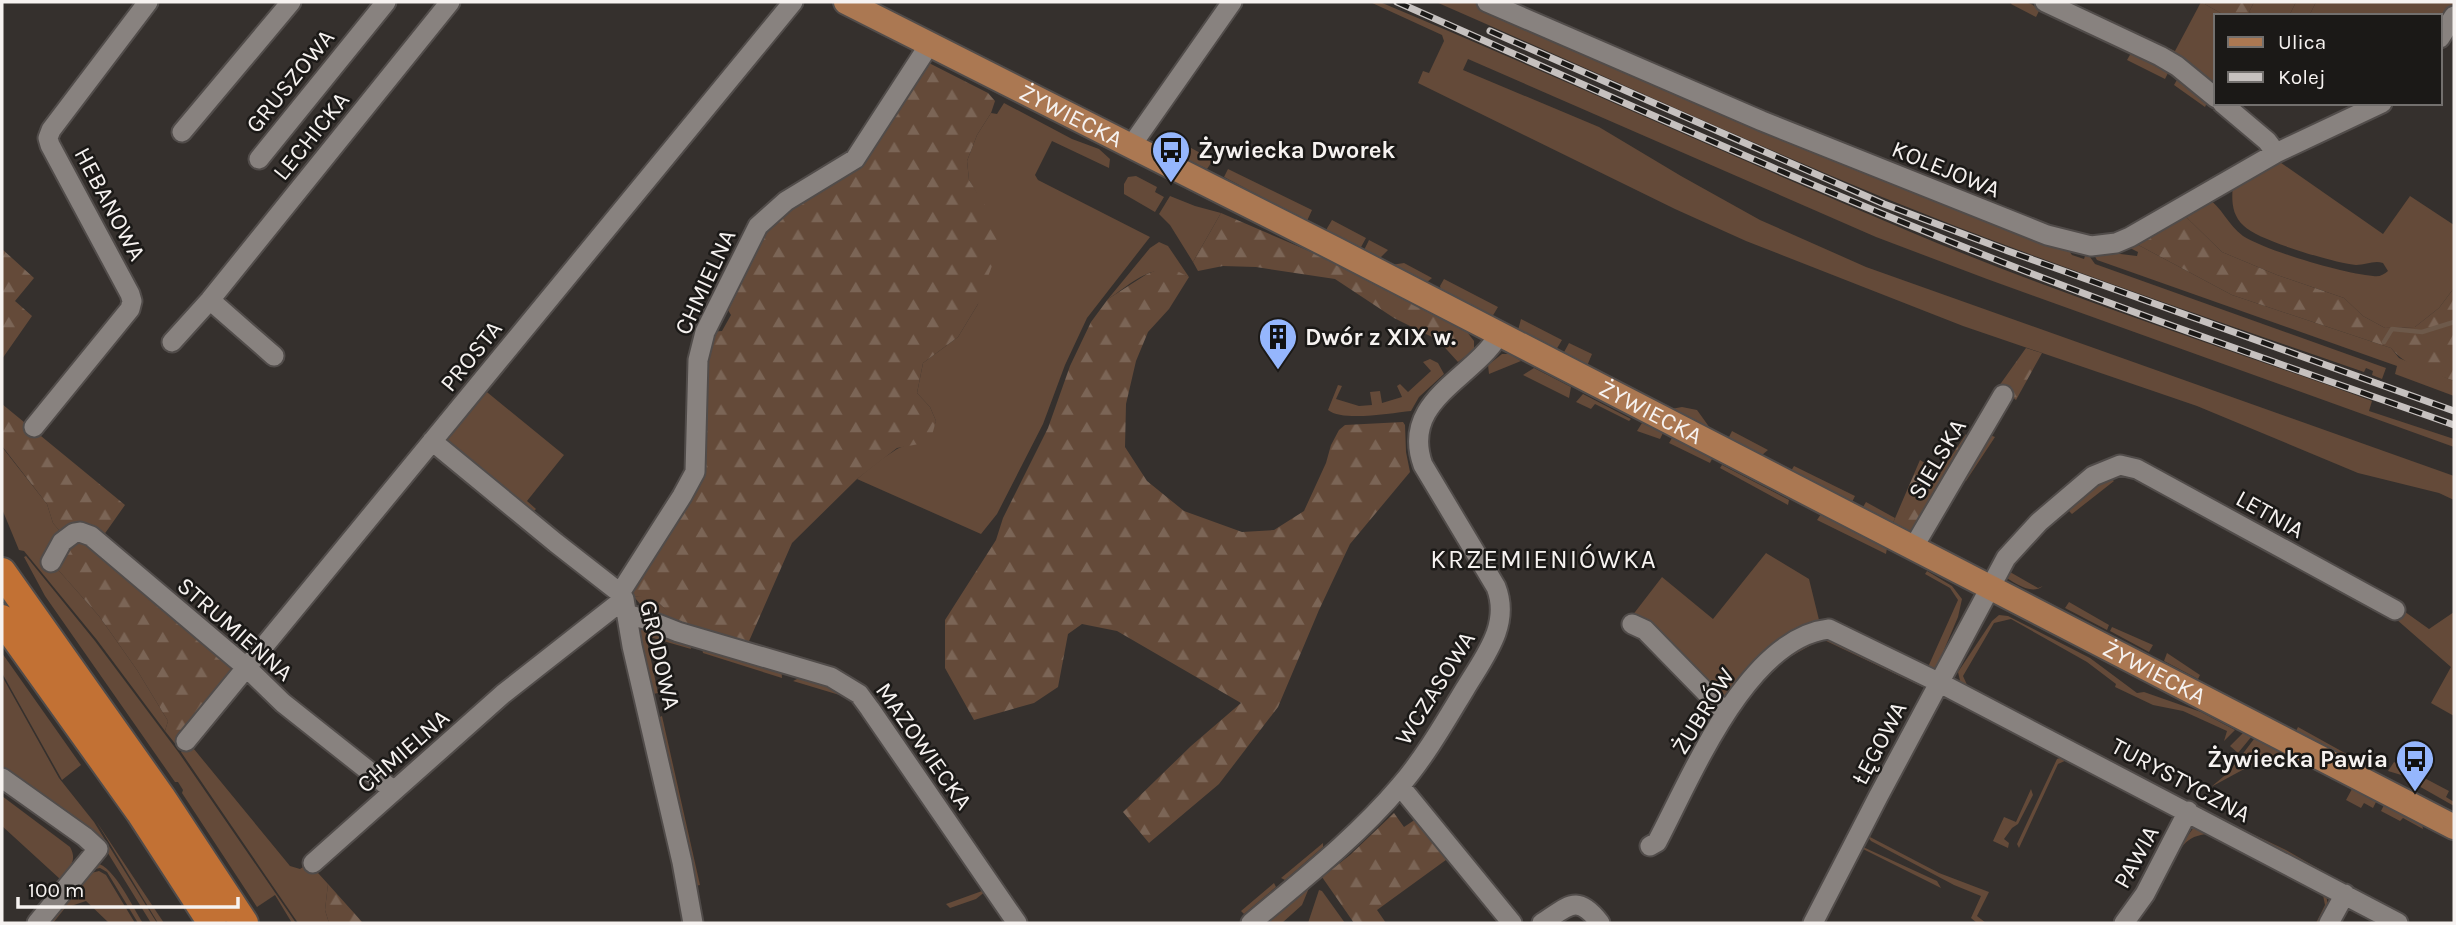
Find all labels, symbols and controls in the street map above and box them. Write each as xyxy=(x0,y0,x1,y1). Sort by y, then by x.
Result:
legend xyxy=(2214,14,2442,105)
street label: GRUSZOWA xyxy=(240,24,340,138)
text: Ulica xyxy=(2278,30,2326,54)
text: Kolej xyxy=(2278,65,2325,89)
street label: ŻYWIECKA xyxy=(1015,78,1127,153)
street label: LECHICKA xyxy=(267,86,355,186)
bus stop icon: Żywiecka Dworek xyxy=(1150,129,1192,184)
street label: KOLEJOWA xyxy=(1888,135,2004,203)
place label: Żywiecka Dworek xyxy=(1198,136,1396,164)
street label: HEBANOWA xyxy=(68,142,152,266)
street label: CHMIELNA xyxy=(668,225,742,339)
street label: PROSTA xyxy=(434,315,508,397)
building icon: Dwór z XIX w. xyxy=(1257,316,1299,371)
place label: Dwór z XIX w. xyxy=(1305,323,1456,351)
street label: ŻYWIECKA xyxy=(1594,374,1707,450)
street label: SIELSKA xyxy=(1902,414,1972,504)
street label: LETNIA xyxy=(2231,484,2309,544)
district label: KRZEMIENIÓWKA xyxy=(1430,543,1658,575)
street label: STRUMIENNA xyxy=(171,571,299,687)
street label: GRODOWA xyxy=(634,598,686,713)
street label: WCZASOWA xyxy=(1389,626,1481,750)
street label: ŻYWIECKA xyxy=(2098,634,2211,710)
street label: ŻUBRÓW xyxy=(1666,662,1741,759)
street label: MAZOWIECKA xyxy=(870,677,978,815)
street label: ŁĘGOWA xyxy=(1845,696,1913,789)
street label: CHMIELNA xyxy=(351,703,455,799)
street label: TURYSTYCZNA xyxy=(2107,732,2255,828)
bus stop icon: Żywiecka Pawia xyxy=(2394,738,2436,793)
place label: Żywiecka Pawia xyxy=(2207,745,2388,773)
street label: PAWIA xyxy=(2107,821,2165,893)
scale bar xyxy=(18,866,238,910)
text: 100 m xyxy=(28,878,85,902)

